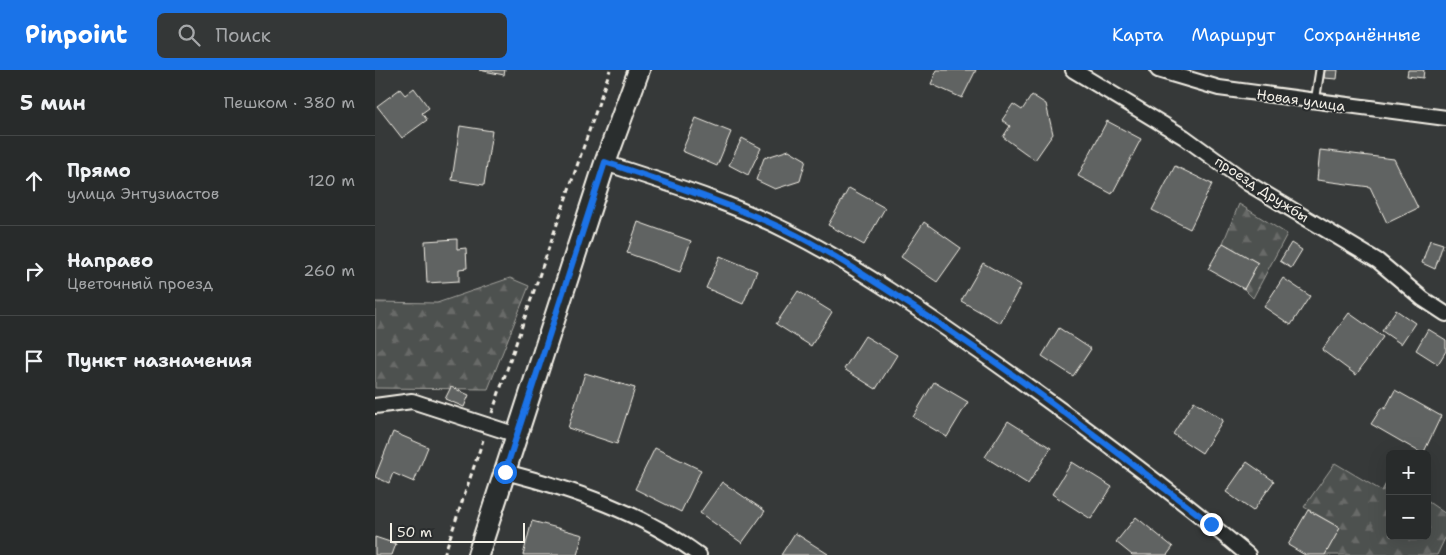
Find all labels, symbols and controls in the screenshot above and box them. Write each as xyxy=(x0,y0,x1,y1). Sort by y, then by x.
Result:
search box xyxy=(157,13,507,58)
text: Pinpoint xyxy=(25,19,127,51)
icon: search xyxy=(175,21,203,49)
text: Поиск xyxy=(215,23,271,48)
text: Карта xyxy=(1112,23,1163,47)
text: Маршрут xyxy=(1191,23,1275,47)
text: Сохранённые xyxy=(1303,23,1421,47)
street label: Новая улица xyxy=(1255,85,1347,115)
text: 5 мин xyxy=(20,89,86,117)
text: Пешком · 380 m xyxy=(224,92,355,113)
street label: проезд Дружбы xyxy=(1212,152,1312,226)
text: Прямо xyxy=(67,158,131,183)
icon: ahead xyxy=(20,167,48,195)
text: 120 m xyxy=(308,170,355,191)
text: улица Энтузиастов xyxy=(67,183,219,204)
text: Направо xyxy=(67,248,153,273)
icon: right xyxy=(20,257,48,285)
text: 260 m xyxy=(303,260,355,281)
text: Цветочный проезд xyxy=(67,273,213,294)
icon: arrive xyxy=(20,347,48,375)
text: Пункт назначения xyxy=(67,348,252,373)
map controls xyxy=(1386,450,1431,540)
button: + xyxy=(1386,450,1431,495)
route start xyxy=(494,461,517,484)
button: − xyxy=(1386,495,1431,540)
route end xyxy=(1200,513,1223,536)
scale bar xyxy=(390,520,525,543)
text: 50 m xyxy=(397,523,432,541)

